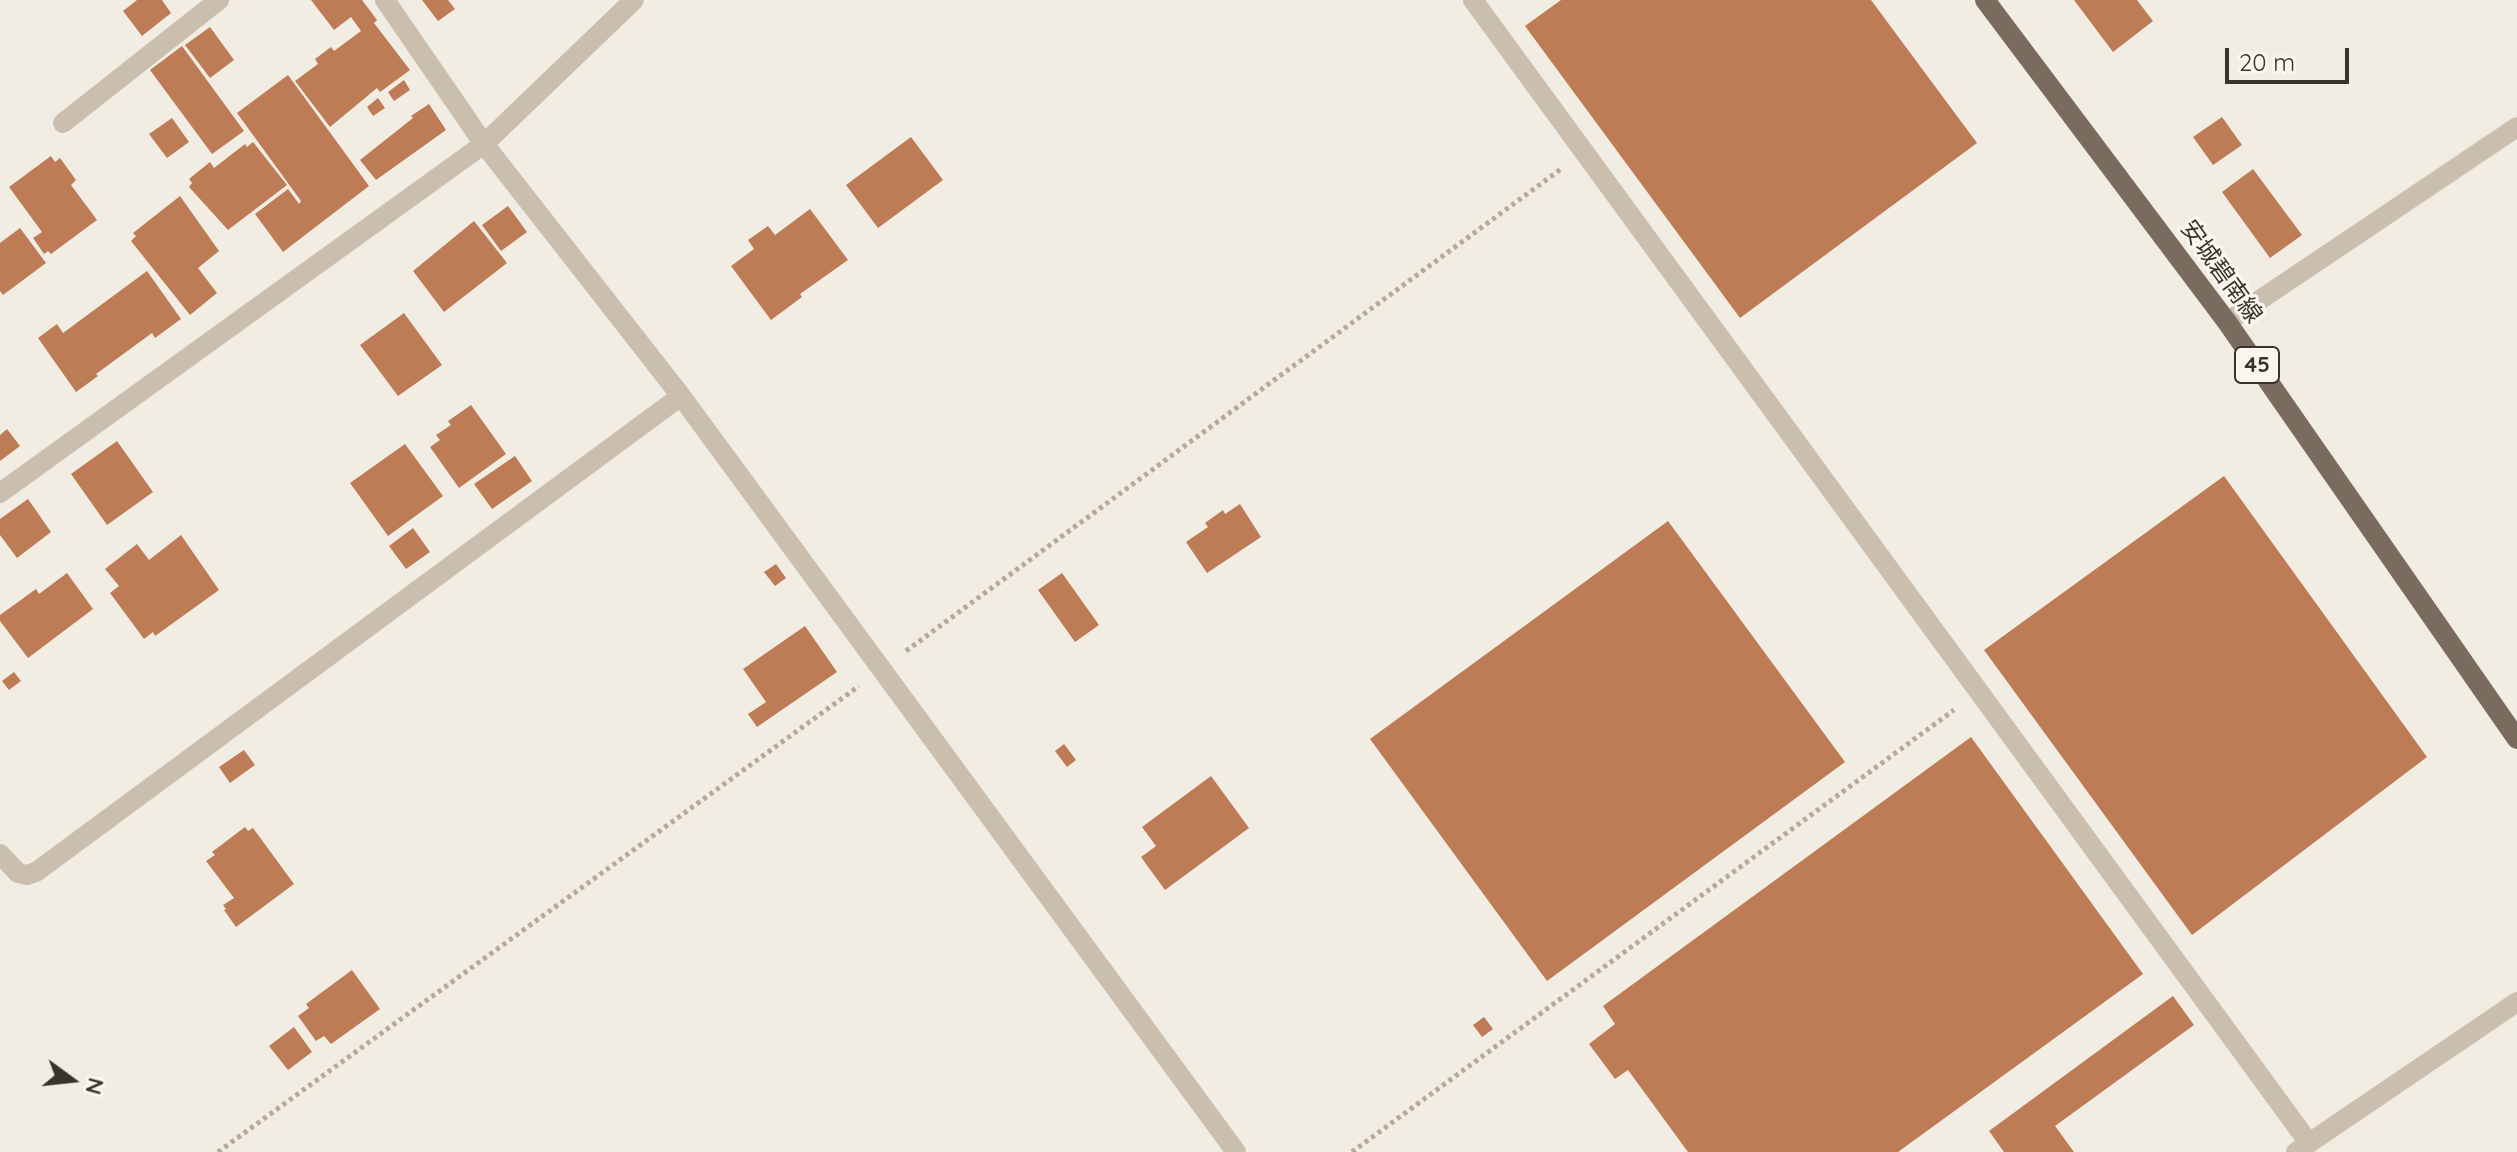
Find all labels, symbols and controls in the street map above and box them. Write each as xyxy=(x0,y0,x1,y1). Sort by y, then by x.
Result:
scale bar xyxy=(2229,32,2353,82)
text: 20 m xyxy=(2239,47,2295,77)
street label: 安城碧南線 xyxy=(2174,215,2268,329)
road number: 45 xyxy=(2235,347,2279,383)
north arrow xyxy=(32,1040,112,1120)
text: N xyxy=(80,1075,111,1098)

